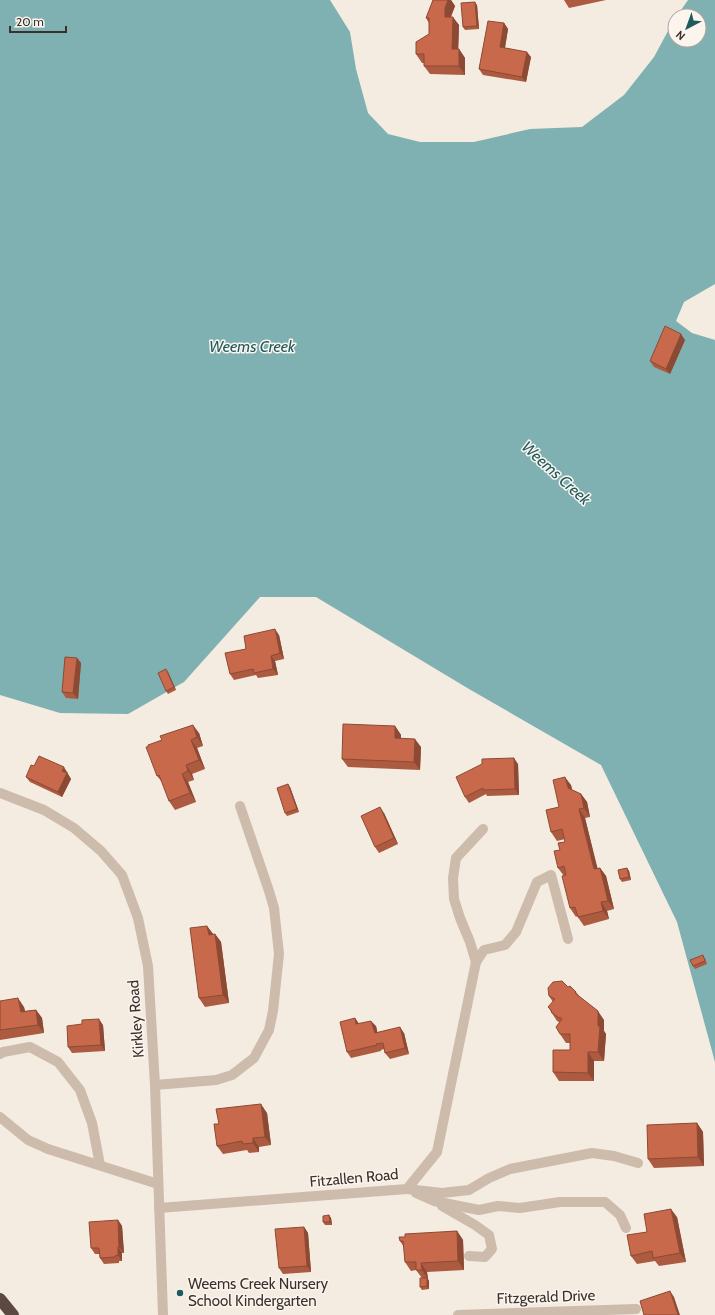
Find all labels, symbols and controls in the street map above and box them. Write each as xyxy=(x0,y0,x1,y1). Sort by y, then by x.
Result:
scale bar xyxy=(10,8,66,34)
north arrow xyxy=(667,8,707,48)
text: 20 m xyxy=(16,14,44,29)
text: N xyxy=(673,28,688,43)
water label: Weems Creek xyxy=(209,337,296,356)
water label: Weems Creek xyxy=(518,437,595,510)
street label: Kirkley Road xyxy=(124,979,148,1059)
street label: Fitzallen Road xyxy=(309,1165,399,1191)
place label: Weems Creek Nursery School Kindergarten xyxy=(188,1275,328,1310)
street label: Fitzgerald Drive xyxy=(496,1286,596,1308)
marker: Weems Creek Nursery School Kindergarten xyxy=(175,1288,185,1298)

